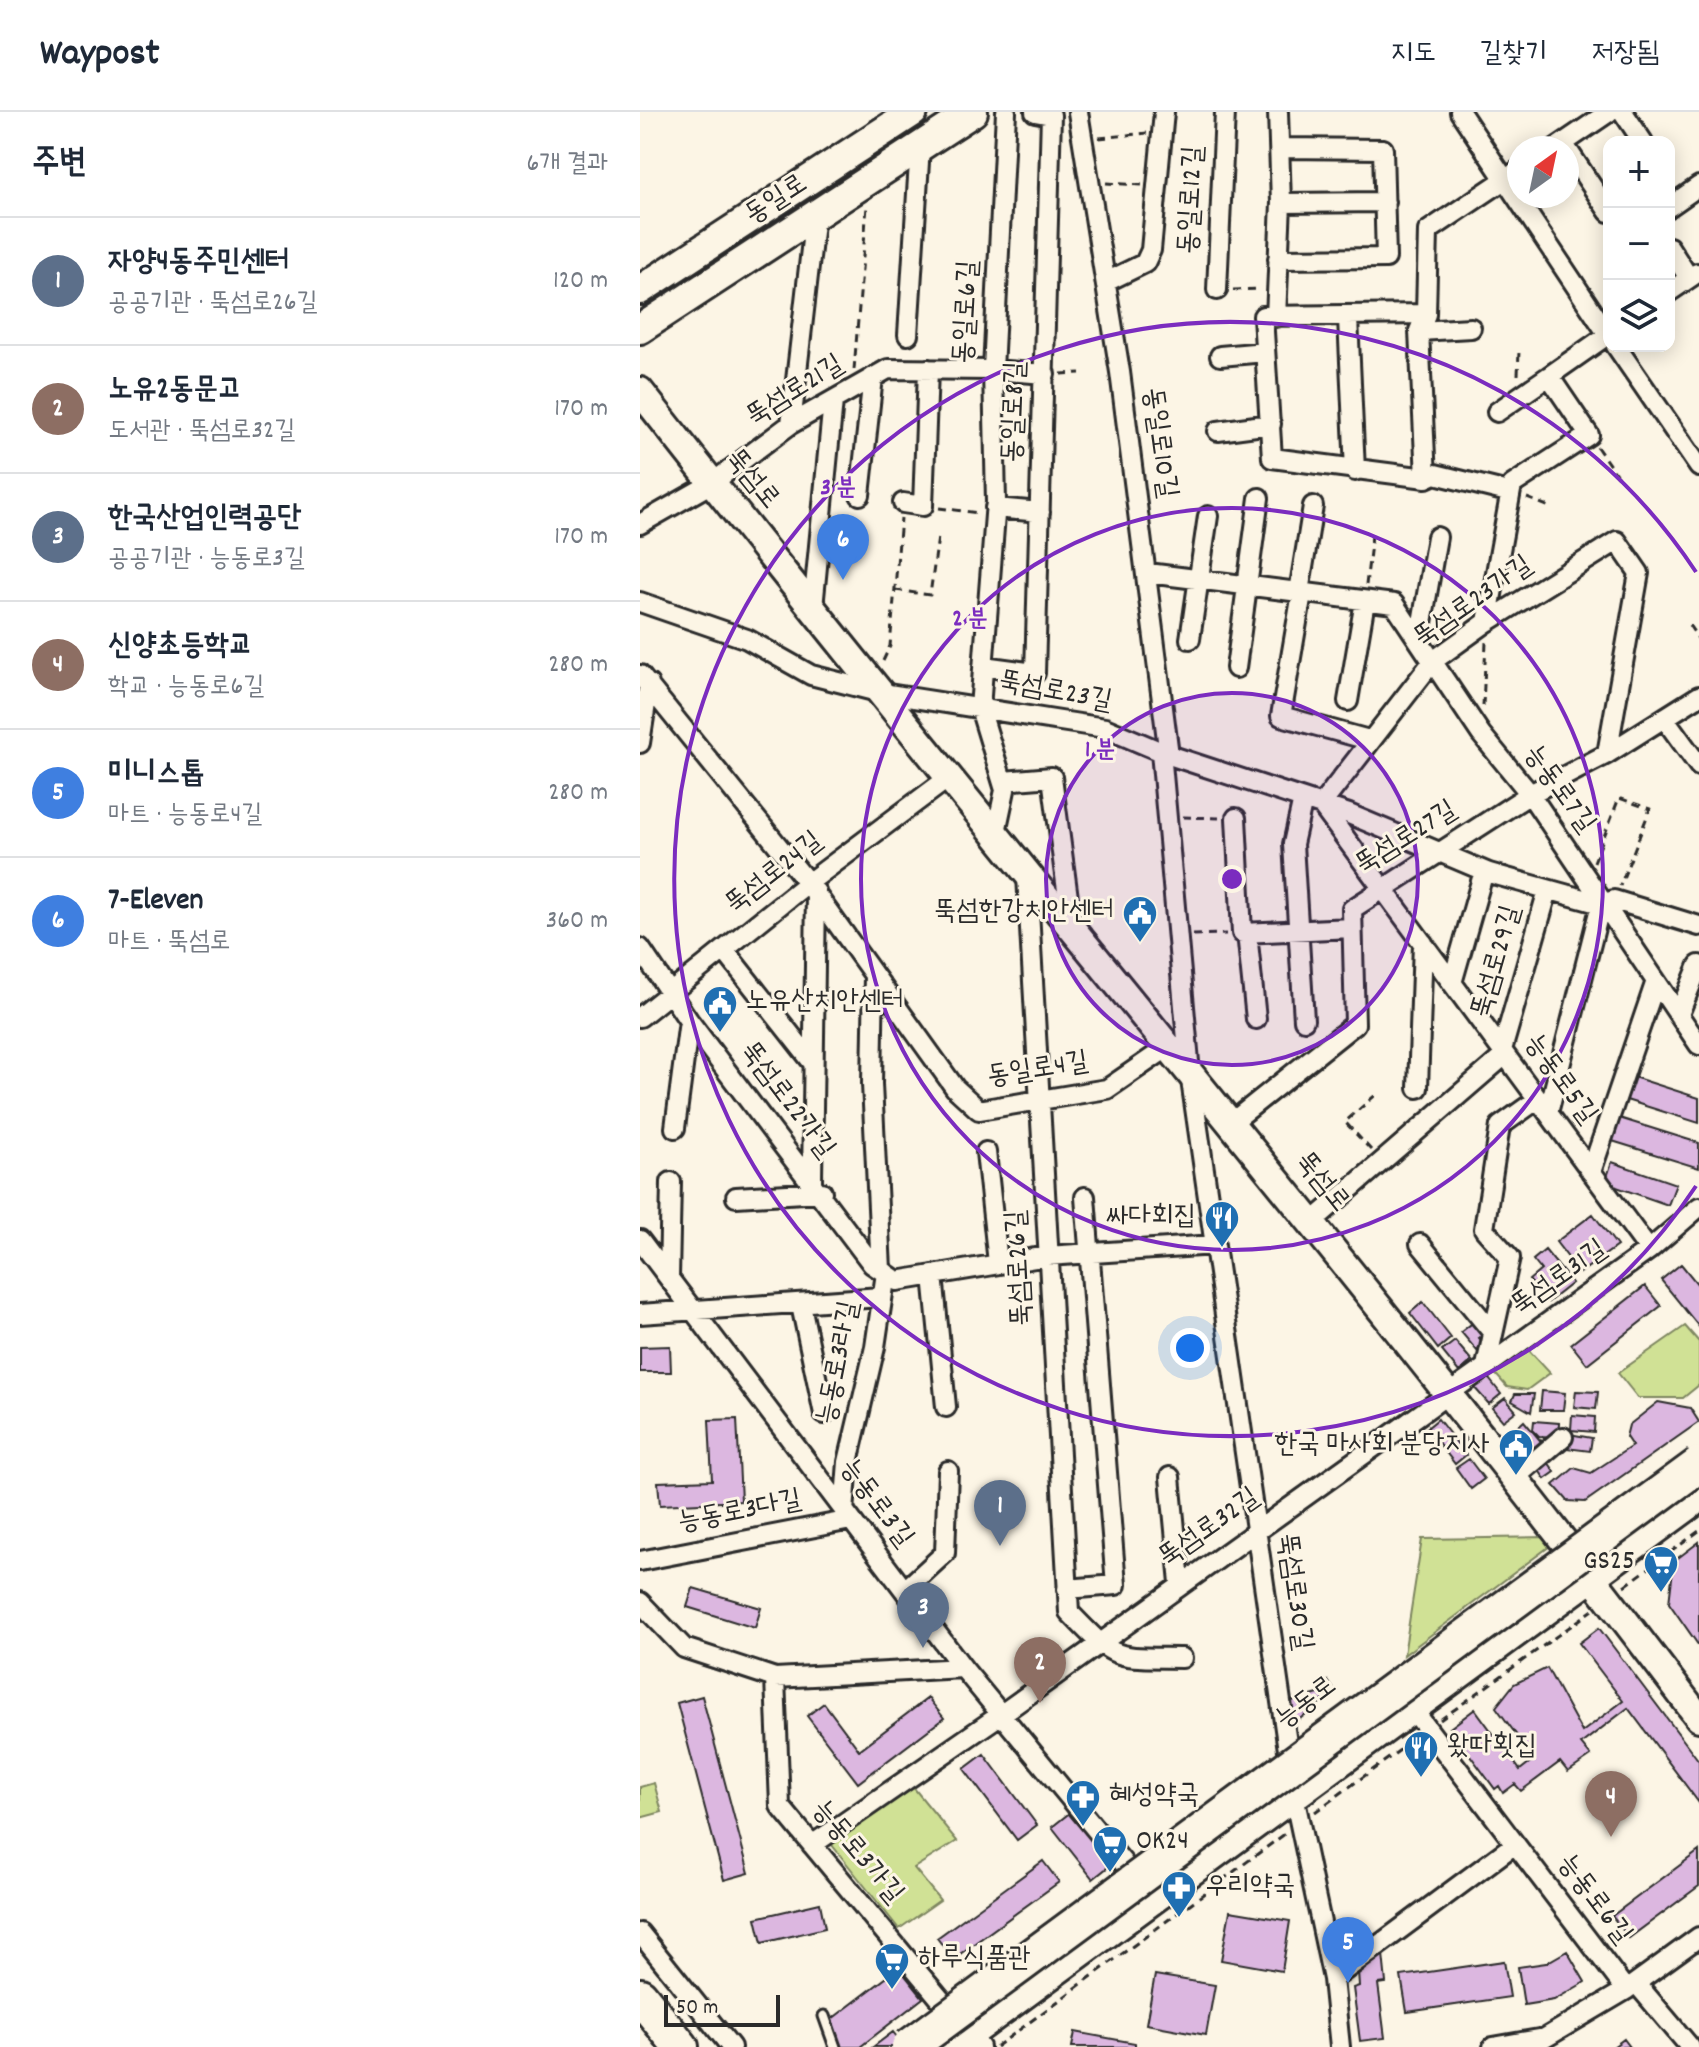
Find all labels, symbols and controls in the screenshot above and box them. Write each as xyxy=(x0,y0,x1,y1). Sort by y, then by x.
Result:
text: Waypost xyxy=(40,28,159,83)
text: 지도 xyxy=(1391,35,1436,75)
text: 길찾기 xyxy=(1480,35,1547,75)
text: 저장됨 xyxy=(1591,35,1659,75)
north arrow xyxy=(1507,136,1579,208)
map controls xyxy=(1603,136,1675,352)
button: + xyxy=(1603,136,1675,208)
text: 주변 xyxy=(32,140,87,189)
street label: 동일로12길 xyxy=(1170,145,1216,255)
text: 6개 결과 xyxy=(527,146,608,183)
street label: 동일로 xyxy=(738,166,816,236)
button: − xyxy=(1603,208,1675,280)
text: 자양4동주민센터 xyxy=(108,242,289,285)
street label: 동일로6길 xyxy=(945,259,991,365)
text: 1 xyxy=(55,263,61,300)
text: 120 m xyxy=(553,263,608,300)
button: layers xyxy=(1603,280,1675,352)
text: 공공기관 · 뚝섬로26길 xyxy=(108,285,317,322)
street label: 뚝섬로21길 xyxy=(739,346,853,438)
street label: 동일로8길 xyxy=(994,361,1038,463)
text: 노유2동문고 xyxy=(108,370,242,413)
street label: 동일로10길 xyxy=(1130,385,1186,501)
text: 2 xyxy=(52,391,64,428)
text: 170 m xyxy=(554,391,608,428)
text: 도서관 · 뚝섬로32길 xyxy=(108,413,295,450)
street label: 뚝섬로 xyxy=(714,441,788,519)
text: 3 분 xyxy=(820,472,856,506)
text: 한국산업인력공단 xyxy=(108,498,301,541)
pin: 6 xyxy=(817,514,869,580)
text: 3 xyxy=(52,519,64,556)
text: 170 m xyxy=(554,519,608,556)
text: 공공기관 · 능동로3길 xyxy=(108,541,305,578)
street label: 뚝섬로23가길 xyxy=(1406,547,1542,659)
text: 2 분 xyxy=(952,603,988,637)
text: 신양초등학교 xyxy=(108,626,253,669)
text: 4 xyxy=(53,647,63,684)
text: 280 m xyxy=(548,647,608,684)
street label: 뚝섬로23길 xyxy=(995,662,1115,724)
text: 학교 · 능동로6길 xyxy=(108,669,264,706)
text: 1 분 xyxy=(1085,734,1115,768)
street label: 능동로7길 xyxy=(1512,737,1604,843)
text: 미니스톱 xyxy=(108,754,205,797)
text: 5 xyxy=(52,775,64,812)
text: 280 m xyxy=(548,775,608,812)
street label: 뚝섬로27길 xyxy=(1348,792,1466,886)
text: 마트 · 능동로4길 xyxy=(108,797,262,834)
street label: 뚝섬로24길 xyxy=(718,823,832,925)
centre of rings xyxy=(1218,865,1246,893)
text: 7-Eleven xyxy=(108,881,203,924)
place label: 뚝섬한강치안센터 xyxy=(934,893,1114,933)
public building icon: 뚝섬한강치안센터 xyxy=(1121,894,1159,944)
street label: 뚝섬로29길 xyxy=(1463,901,1533,1023)
text: 6 xyxy=(52,903,64,940)
text: 360 m xyxy=(546,903,608,940)
text: 마트 · 뚝섬로 xyxy=(108,924,230,961)
place label: 노유산치안센터 xyxy=(746,983,904,1023)
public building icon: 노유산치안센터 xyxy=(701,984,739,1034)
street label: 능동로5길 xyxy=(1513,1027,1605,1133)
street label: 뚝섬로22가길 xyxy=(729,1034,843,1168)
street label: 동일로4길 xyxy=(985,1043,1091,1099)
street label: 뚝섬로 xyxy=(1284,1144,1358,1222)
place label: 싸다회집 xyxy=(1106,1198,1196,1238)
restaurant icon: 싸다회집 xyxy=(1203,1199,1241,1249)
street label: 뚝섬로26길 xyxy=(998,1209,1044,1327)
street label: 뚝섬로31길 xyxy=(1504,1231,1616,1327)
street label: 능동로3라길 xyxy=(808,1298,872,1428)
your location xyxy=(1170,1328,1210,1368)
place label: 한국 마사회 분당지사 xyxy=(1274,1426,1490,1466)
public building icon: 한국 마사회 분당지사 xyxy=(1497,1427,1535,1477)
street label: 능동로3길 xyxy=(828,1451,922,1557)
pin: 1 xyxy=(974,1480,1026,1546)
street label: 뚝섬로32길 xyxy=(1152,1480,1268,1578)
street label: 능동로3다길 xyxy=(675,1481,805,1545)
street label: 뚝섬로30길 xyxy=(1265,1531,1321,1653)
place label: GS25 xyxy=(1583,1543,1635,1583)
supermarket icon: GS25 xyxy=(1642,1544,1680,1594)
pin: 3 xyxy=(897,1582,949,1648)
pin: 2 xyxy=(1014,1637,1066,1703)
street label: 능동로 xyxy=(1268,1668,1346,1740)
place label: 왔따횟집 xyxy=(1447,1728,1537,1768)
restaurant icon: 왔따횟집 xyxy=(1402,1729,1440,1779)
pin: 4 xyxy=(1585,1771,1637,1837)
place label: 혜성약국 xyxy=(1109,1777,1199,1817)
pharmacy icon: 혜성약국 xyxy=(1064,1778,1102,1828)
street label: 능동로3가길 xyxy=(800,1792,912,1914)
place label: OK24 xyxy=(1136,1823,1189,1863)
supermarket icon: OK24 xyxy=(1091,1824,1129,1874)
street label: 능동로6길 xyxy=(1546,1846,1640,1954)
place label: 우리약국 xyxy=(1205,1868,1295,1908)
pharmacy icon: 우리약국 xyxy=(1160,1869,1198,1919)
pin: 5 xyxy=(1322,1917,1374,1983)
place label: 하루식품관 xyxy=(918,1940,1031,1980)
supermarket icon: 하루식품관 xyxy=(873,1941,911,1991)
scale bar xyxy=(664,1991,780,2027)
text: 50 m xyxy=(676,1993,718,2024)

